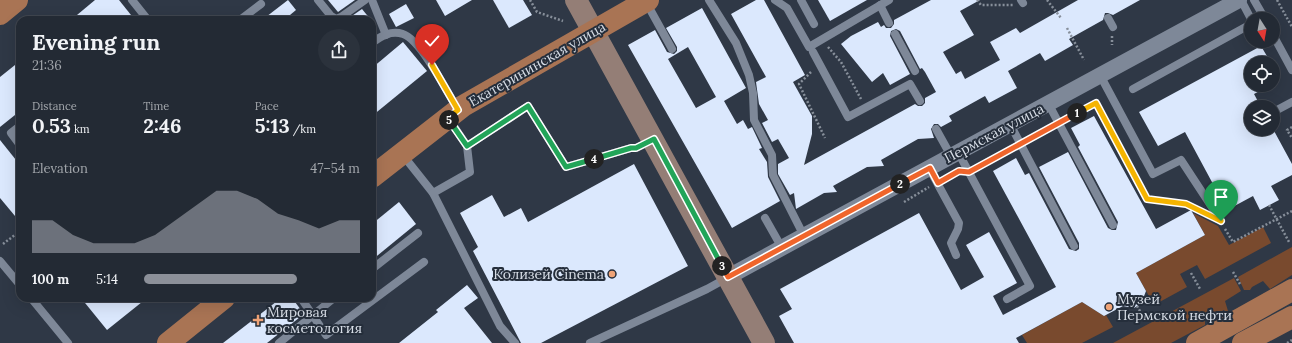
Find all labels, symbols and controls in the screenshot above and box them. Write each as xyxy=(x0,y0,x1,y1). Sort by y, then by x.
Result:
north arrow xyxy=(1244,12,1280,48)
map controls xyxy=(1244,12,1280,136)
street label: Екатерининская улица xyxy=(465,17,609,111)
pin xyxy=(415,24,449,65)
text: Evening run xyxy=(32,28,160,56)
button: share xyxy=(318,29,360,71)
icon: check xyxy=(421,30,443,52)
button: locate xyxy=(1244,56,1280,92)
text: 21:36 xyxy=(32,57,62,74)
text: Distance xyxy=(32,99,77,113)
text: Time xyxy=(143,99,169,113)
text: Pace xyxy=(255,99,279,113)
street label: Пермская улица xyxy=(941,99,1047,167)
button: layers xyxy=(1244,100,1280,136)
pin: 1 xyxy=(1067,103,1087,123)
text: 1 xyxy=(1075,106,1079,120)
pin: 5 xyxy=(439,110,459,130)
text: 0.53 xyxy=(32,113,71,138)
text: 2:46 xyxy=(143,113,181,138)
text: 5:13 xyxy=(255,113,290,138)
text: 5 xyxy=(446,113,452,127)
text: km xyxy=(71,122,90,136)
text: /km xyxy=(290,122,316,136)
pin: 4 xyxy=(584,149,604,169)
text: 4 xyxy=(591,152,597,166)
text: Elevation xyxy=(32,160,88,177)
text: 47–54 m xyxy=(310,160,360,177)
pin: 2 xyxy=(890,174,910,194)
text: 2 xyxy=(897,177,903,191)
pin xyxy=(1204,180,1238,221)
icon: arrive xyxy=(1210,186,1232,208)
pin: 3 xyxy=(712,256,732,276)
text: 3 xyxy=(719,259,725,273)
place label: Колизей Cinema xyxy=(493,265,604,283)
marker: Колизей Cinema xyxy=(607,269,617,279)
text: 100 m xyxy=(32,271,69,288)
text: 5:14 xyxy=(96,271,118,288)
place label: Музей Пермской нефти xyxy=(1117,290,1232,324)
marker: Музей Пермской нефти xyxy=(1104,302,1114,312)
place label: Мировая косметология xyxy=(267,303,362,337)
marker: Мировая косметология xyxy=(252,314,264,326)

